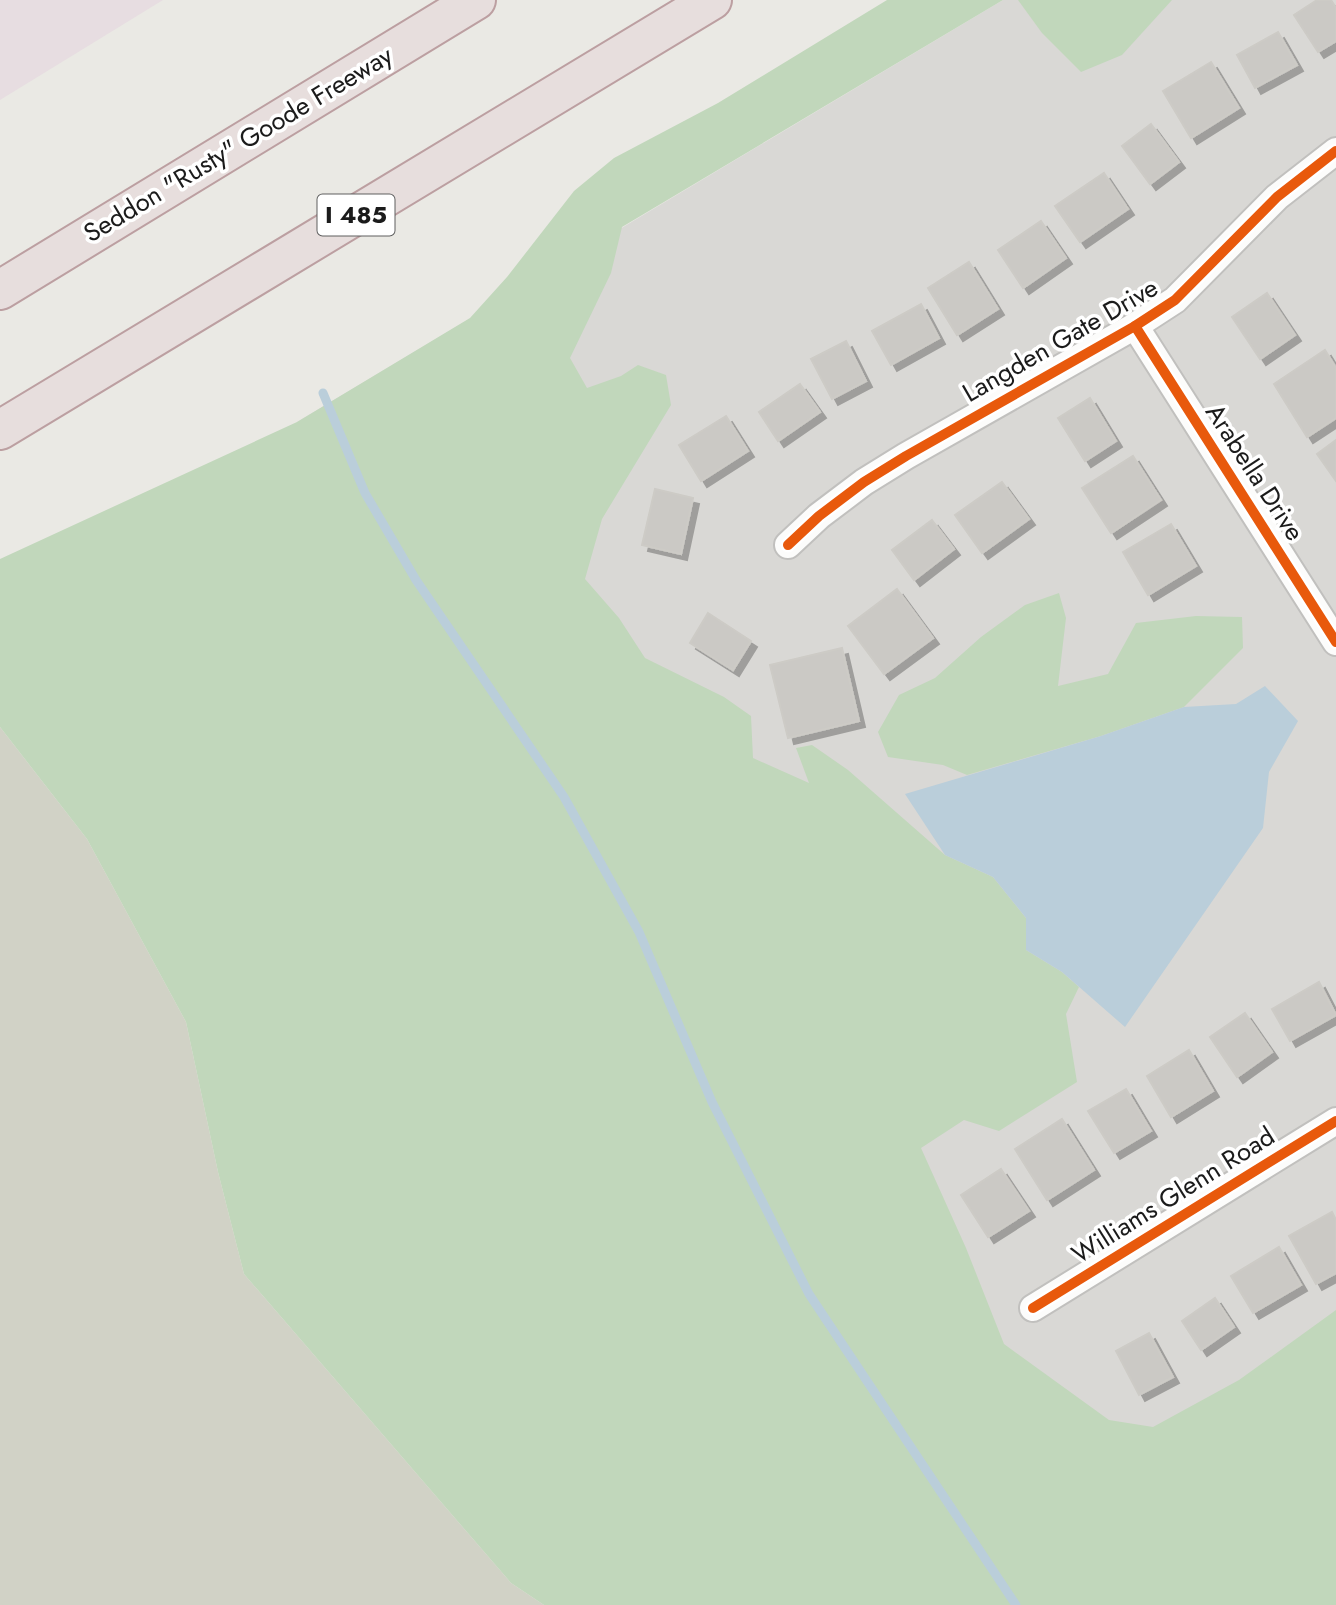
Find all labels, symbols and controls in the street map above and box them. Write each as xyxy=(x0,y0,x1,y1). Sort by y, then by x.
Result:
street label: Seddon "Rusty" Goode Freeway xyxy=(76,36,400,252)
road number: I 485 xyxy=(318,195,394,236)
street label: Langden Gate Drive xyxy=(955,268,1165,412)
street label: Arabella Drive xyxy=(1196,396,1314,548)
street label: Williams Glenn Road xyxy=(1064,1117,1282,1273)

